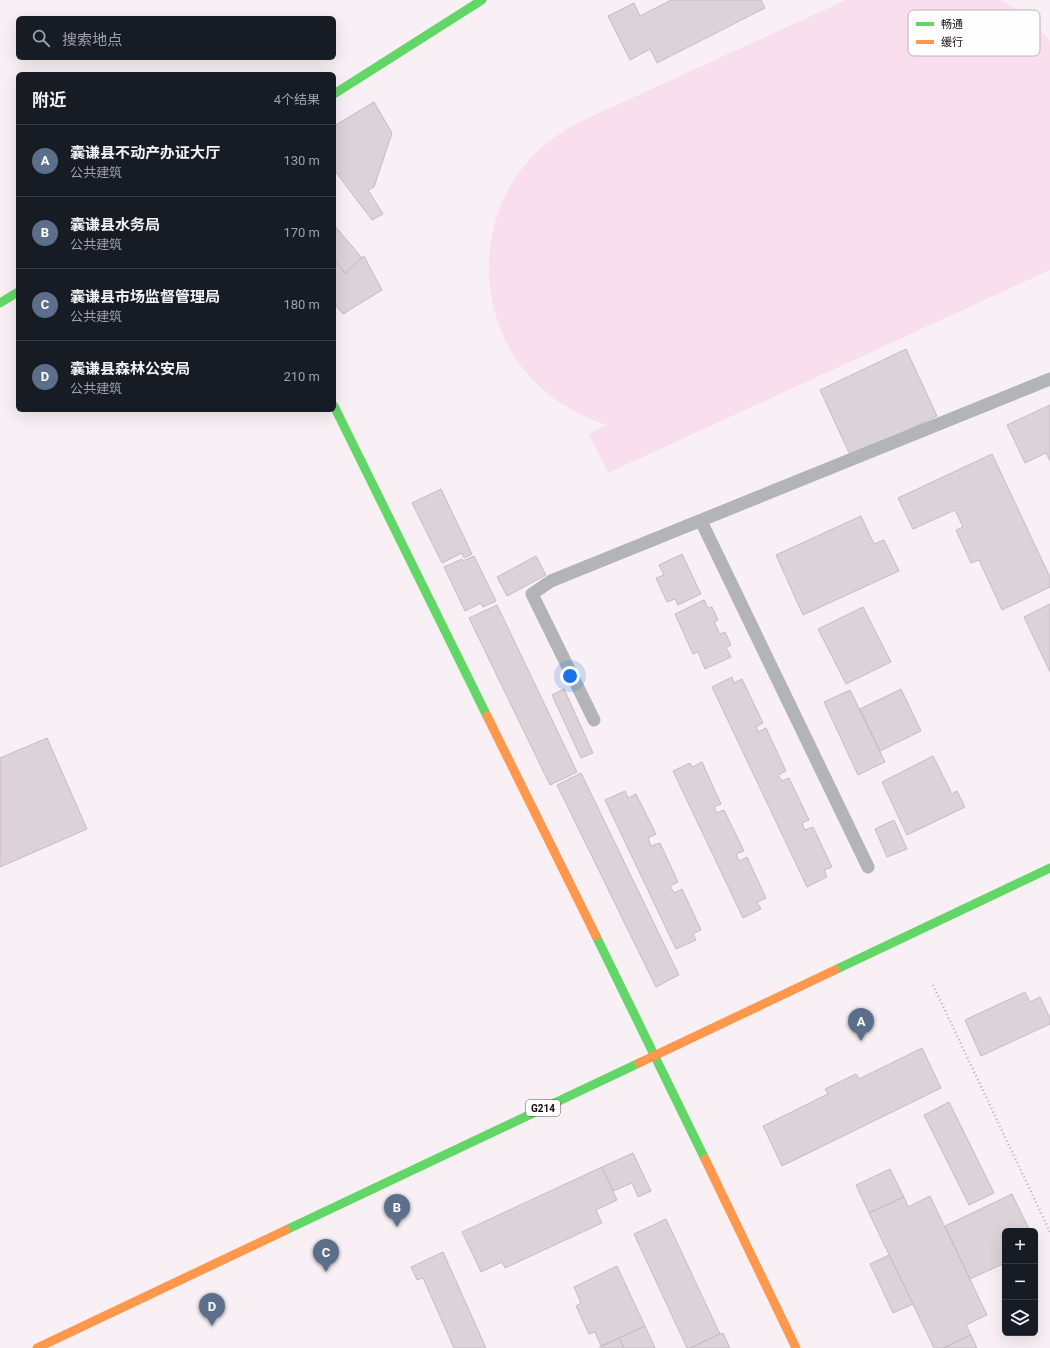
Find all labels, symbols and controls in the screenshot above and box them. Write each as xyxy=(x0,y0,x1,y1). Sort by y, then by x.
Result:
legend xyxy=(908,10,1040,56)
search box xyxy=(16,16,336,60)
text: 畅通 xyxy=(941,18,963,31)
icon: search xyxy=(30,27,52,49)
text: 搜索地点 xyxy=(62,31,122,49)
text: 缓行 xyxy=(941,36,963,49)
text: 附近 xyxy=(32,90,66,110)
text: 4个结果 xyxy=(274,92,320,107)
text: 囊谦县不动产办证大厅 xyxy=(70,144,220,162)
text: A xyxy=(41,153,49,168)
text: 130 m xyxy=(283,153,320,168)
text: 公共建筑 xyxy=(70,165,122,180)
text: 囊谦县水务局 xyxy=(70,216,160,234)
text: B xyxy=(41,225,49,240)
text: 170 m xyxy=(283,225,320,240)
text: 公共建筑 xyxy=(70,237,122,252)
text: 囊谦县市场监督管理局 xyxy=(70,288,220,306)
text: C xyxy=(41,297,49,312)
text: 180 m xyxy=(283,297,320,312)
text: 公共建筑 xyxy=(70,309,122,324)
text: 囊谦县森林公安局 xyxy=(70,360,190,378)
text: D xyxy=(41,369,49,384)
text: 210 m xyxy=(283,369,320,384)
text: 公共建筑 xyxy=(70,381,122,396)
your location xyxy=(560,666,580,686)
pin: A xyxy=(848,1008,874,1041)
road number: G214 xyxy=(526,1100,560,1116)
pin: B xyxy=(384,1194,410,1227)
map controls xyxy=(1002,1228,1038,1336)
button: + xyxy=(1002,1228,1038,1264)
pin: C xyxy=(313,1239,339,1272)
button: − xyxy=(1002,1264,1038,1300)
pin: D xyxy=(199,1293,225,1326)
button: layers xyxy=(1002,1300,1038,1336)

